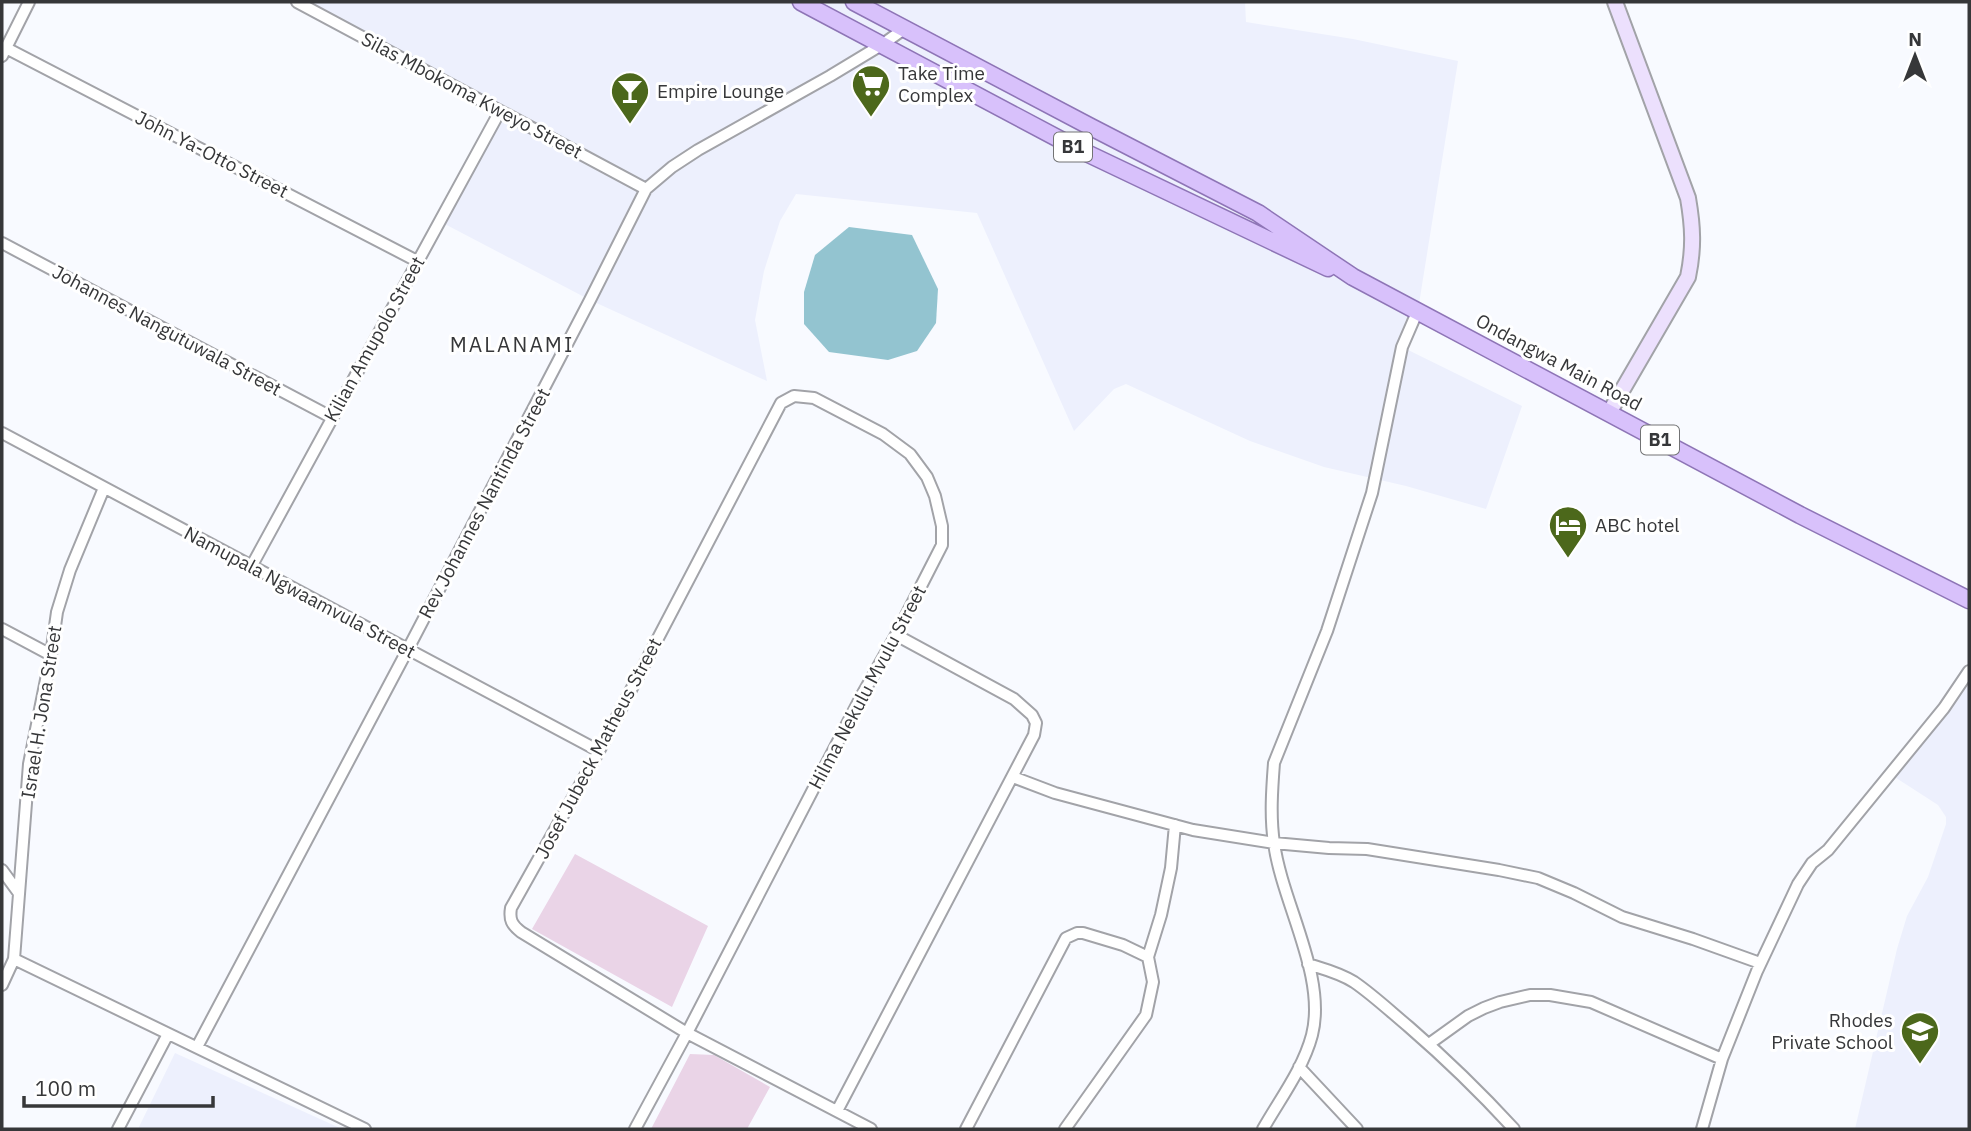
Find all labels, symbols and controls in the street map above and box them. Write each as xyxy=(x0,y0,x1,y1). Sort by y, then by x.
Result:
north arrow xyxy=(1880,21,1950,91)
street label: Silas Mbokoma Kweyo Street xyxy=(357,26,587,164)
text: N xyxy=(1908,27,1922,51)
place label: Take Time Complex xyxy=(898,61,985,107)
supermarket icon: Take Time Complex xyxy=(850,63,892,118)
bar icon: Empire Lounge xyxy=(609,70,651,125)
place label: Empire Lounge xyxy=(657,79,784,103)
street label: John Ya-Otto Street xyxy=(132,105,292,203)
road number: B1 xyxy=(1054,132,1092,162)
street label: Kilian Amupolo Street xyxy=(318,252,430,426)
street label: Johannes Nangutuwala Street xyxy=(48,259,286,401)
street label: Ondangwa Main Road xyxy=(1472,308,1646,416)
district label: MALANAMI xyxy=(450,330,574,358)
street label: Rev Johannes Nantinda Street xyxy=(413,384,555,622)
road number: B1 xyxy=(1641,426,1679,454)
hotel icon: ABC hotel xyxy=(1547,504,1589,559)
place label: ABC hotel xyxy=(1595,513,1680,537)
street label: Namupala Ngwaamvula Street xyxy=(180,521,420,663)
street label: Hilma Nekulu Mvulu Street xyxy=(803,581,931,793)
street label: Israel H. Jona Street xyxy=(15,624,67,800)
street label: Josef Jubeck Matheus Street xyxy=(529,633,667,863)
place label: Rhodes Private School xyxy=(1771,1008,1893,1054)
school or university icon: Rhodes Private School xyxy=(1899,1010,1941,1065)
scale bar xyxy=(24,1064,214,1108)
text: 100 m xyxy=(35,1074,96,1102)

